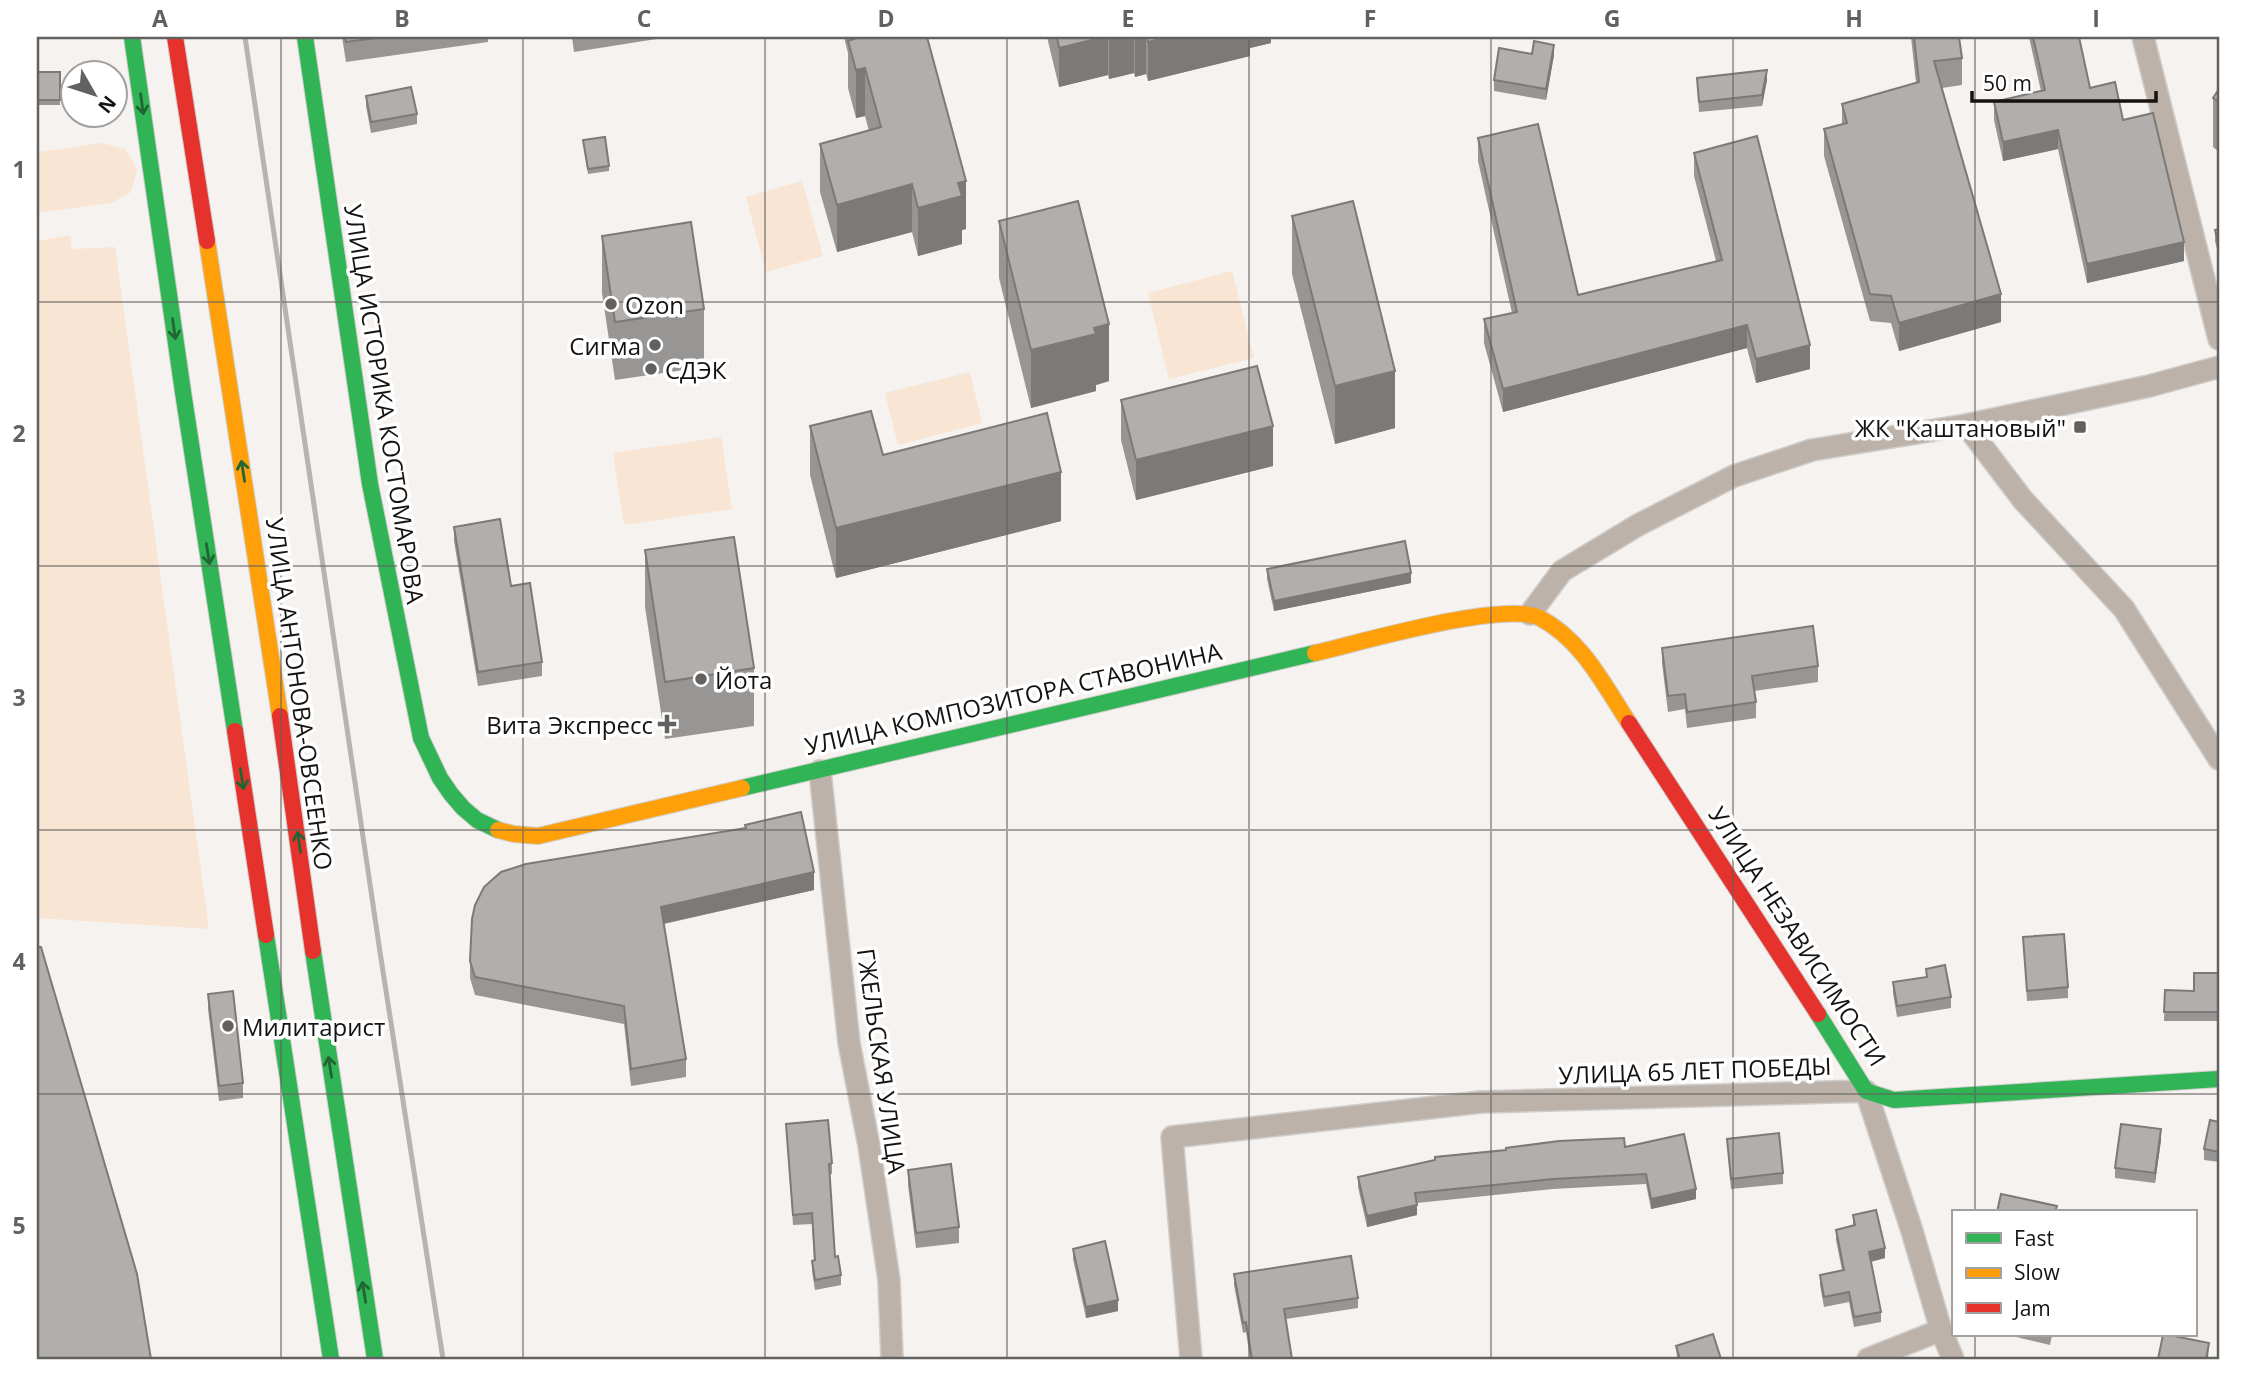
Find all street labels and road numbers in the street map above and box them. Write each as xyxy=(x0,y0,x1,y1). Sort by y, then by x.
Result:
street label: УЛИЦА ИСТОРИКА КОСТОМАРОВА xyxy=(337,202,433,607)
street label: УЛИЦА АНТОНОВА-ОВСЕЕНКО xyxy=(259,516,341,872)
street label: УЛИЦА КОМПОЗИТОРА СТАВОНИНА xyxy=(801,634,1225,762)
street label: УЛИЦА НЕЗАВИСИМОСТИ xyxy=(1702,800,1894,1072)
street label: ГЖЕЛЬСКАЯ УЛИЦА xyxy=(850,946,914,1177)
street label: УЛИЦА 65 ЛЕТ ПОБЕДЫ xyxy=(1558,1049,1832,1091)

